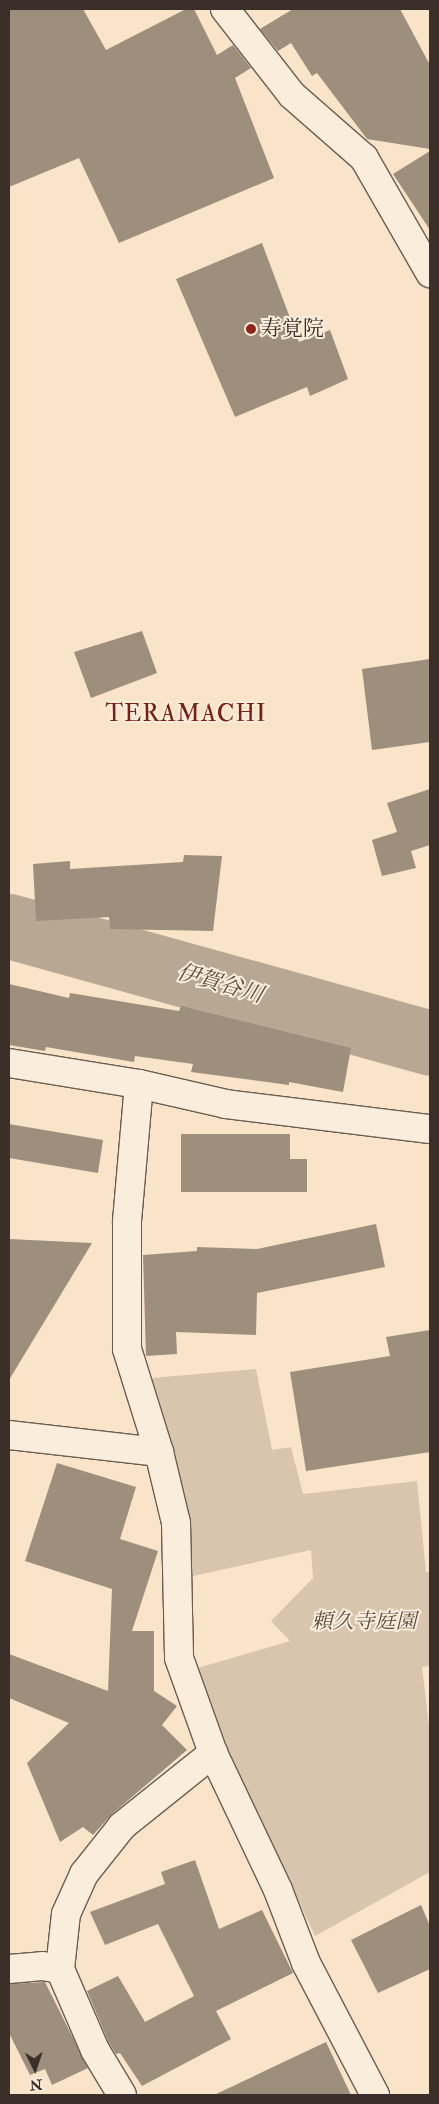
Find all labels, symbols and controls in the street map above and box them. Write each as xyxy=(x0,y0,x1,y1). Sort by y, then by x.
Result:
place label: 寿覚院 xyxy=(261,316,324,342)
marker: 寿覚院 xyxy=(245,323,257,335)
district label: TERAMACHI xyxy=(104,700,268,728)
water label: 伊賀谷川 xyxy=(174,959,266,1009)
park label: 頼久寺庭園 xyxy=(312,1609,416,1635)
north arrow xyxy=(10,2044,60,2094)
text: N xyxy=(29,2076,43,2093)

